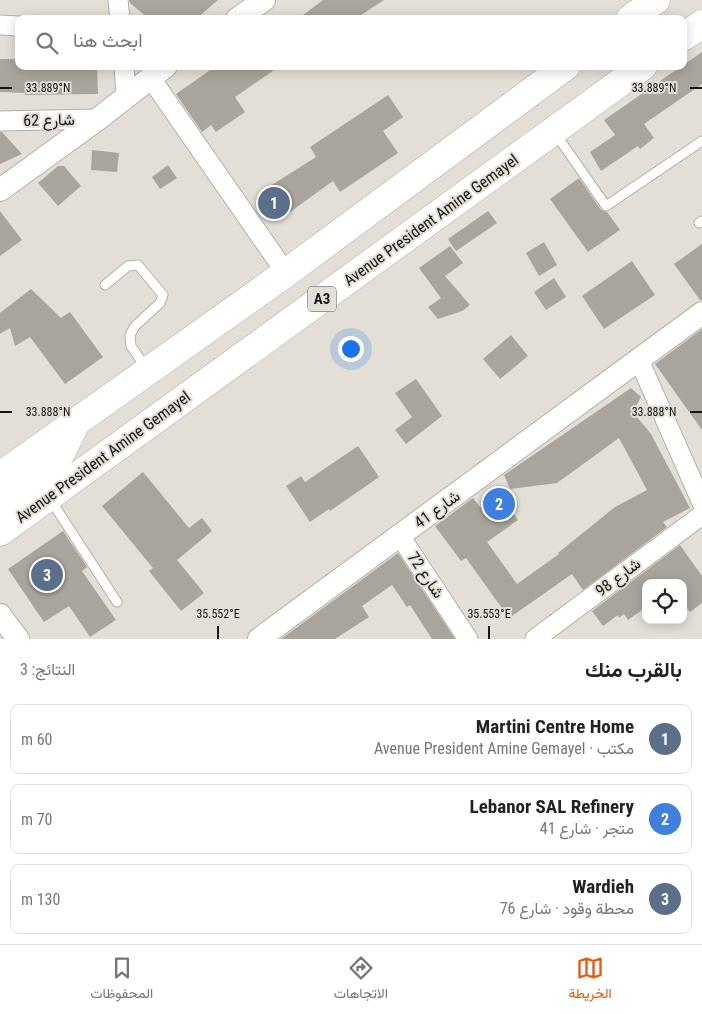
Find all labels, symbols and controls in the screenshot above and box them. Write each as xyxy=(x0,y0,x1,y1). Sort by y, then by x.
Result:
search box xyxy=(15,15,687,70)
icon: search xyxy=(33,29,61,57)
text: ابحث هنا xyxy=(73,29,143,52)
text: 33.889°N xyxy=(26,81,70,95)
text: 33.889°N xyxy=(632,81,676,95)
street label: شارع 62 xyxy=(23,110,75,132)
street label: Avenue President Amine Gemayel xyxy=(340,150,522,290)
pin: 1 xyxy=(258,184,290,222)
road number: A3 xyxy=(308,286,336,312)
your location xyxy=(338,336,364,362)
street label: Avenue President Amine Gemayel xyxy=(12,387,194,527)
text: 33.888°N xyxy=(26,405,70,419)
text: 33.888°N xyxy=(632,405,676,419)
pin: 2 xyxy=(483,485,515,523)
street label: شارع 41 xyxy=(411,486,465,533)
street label: شارع 72 xyxy=(402,548,448,603)
street label: شارع 98 xyxy=(592,554,646,602)
pin: 3 xyxy=(31,556,63,594)
map controls xyxy=(642,579,687,624)
button: locate xyxy=(642,579,687,624)
text: 35.552°E xyxy=(196,607,240,621)
text: 35.553°E xyxy=(467,607,511,621)
text: بالقرب منك xyxy=(585,658,682,682)
text: النتائج: 3 xyxy=(20,660,75,679)
text: Martini Centre Home xyxy=(476,715,634,738)
text: 60 m xyxy=(21,730,53,749)
text: 1 xyxy=(661,730,669,749)
text: مكتب · Avenue President Amine Gemayel xyxy=(374,739,634,758)
text: Lebanor SAL Refinery xyxy=(470,795,634,818)
text: 70 m xyxy=(21,810,53,829)
text: 2 xyxy=(661,810,669,829)
text: متجر · شارع 41 xyxy=(540,819,634,838)
text: Wardieh xyxy=(572,875,634,898)
text: 130 m xyxy=(21,890,60,909)
text: 3 xyxy=(661,890,669,909)
text: محطة وقود · شارع 76 xyxy=(500,899,634,918)
tab: المحفوظات xyxy=(90,954,153,1006)
tab: الاتجاهات xyxy=(334,954,388,1006)
tab: الخريطة xyxy=(568,954,612,1006)

